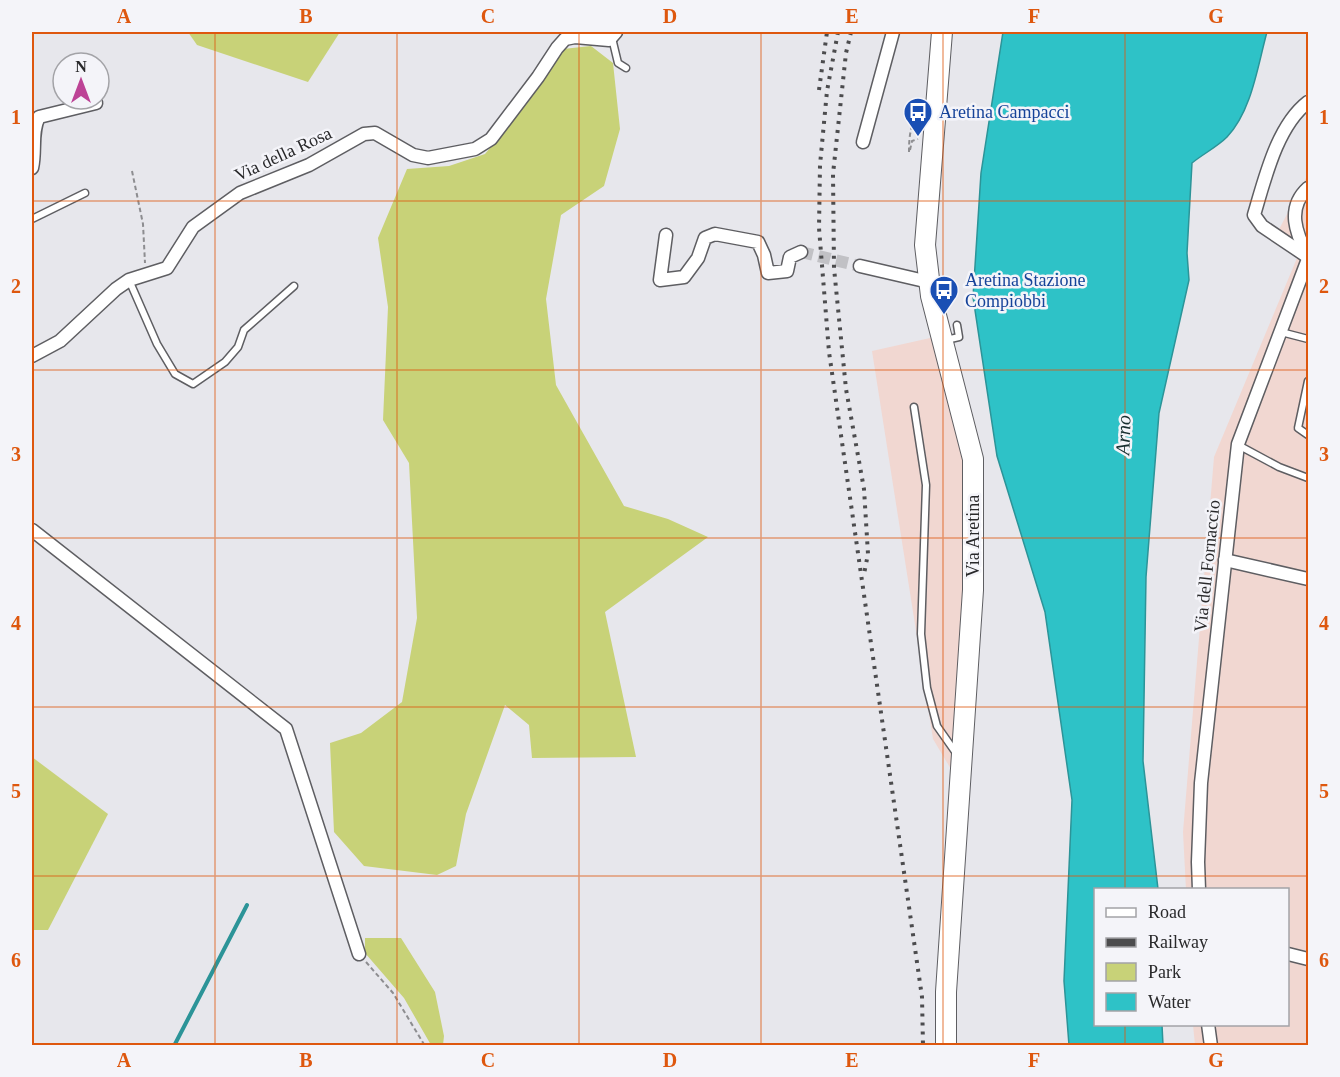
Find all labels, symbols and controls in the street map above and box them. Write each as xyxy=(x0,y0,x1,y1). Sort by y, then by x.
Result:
text: A xyxy=(117,5,132,27)
text: B xyxy=(299,5,313,27)
text: C xyxy=(481,5,495,27)
text: D xyxy=(663,5,677,27)
text: E xyxy=(845,5,859,27)
text: F xyxy=(1028,5,1040,27)
text: G xyxy=(1208,5,1224,27)
north arrow xyxy=(51,51,111,111)
text: N xyxy=(75,58,87,75)
bus stop icon: Aretina Campacci xyxy=(902,96,934,138)
place label: Aretina Campacci xyxy=(939,102,1069,122)
text: 1 xyxy=(11,106,21,128)
text: 1 xyxy=(1319,106,1329,128)
street label: Via della Rosa xyxy=(231,123,335,185)
place label: Aretina Stazione Compiobbi xyxy=(965,270,1085,311)
bus stop icon: Aretina Stazione Compiobbi xyxy=(928,274,960,316)
text: 2 xyxy=(11,275,21,297)
text: 2 xyxy=(1319,275,1329,297)
water label: Arno xyxy=(1111,415,1135,457)
text: 3 xyxy=(11,443,21,465)
text: 3 xyxy=(1319,443,1329,465)
street label: Via Aretina xyxy=(963,495,983,577)
street label: Via dell Fornaccio xyxy=(1190,499,1224,633)
text: 4 xyxy=(11,612,21,634)
text: 4 xyxy=(1319,612,1329,634)
text: 5 xyxy=(11,780,21,802)
text: 5 xyxy=(1319,780,1329,802)
legend xyxy=(1094,888,1289,1026)
text: Road xyxy=(1148,902,1186,922)
text: Railway xyxy=(1148,932,1208,952)
text: 6 xyxy=(11,949,21,971)
text: 6 xyxy=(1319,949,1329,971)
text: Park xyxy=(1148,962,1181,982)
text: Water xyxy=(1148,992,1191,1012)
text: A xyxy=(117,1049,132,1071)
text: B xyxy=(299,1049,313,1071)
text: C xyxy=(481,1049,495,1071)
text: D xyxy=(663,1049,677,1071)
text: E xyxy=(845,1049,859,1071)
text: F xyxy=(1028,1049,1040,1071)
text: G xyxy=(1208,1049,1224,1071)

